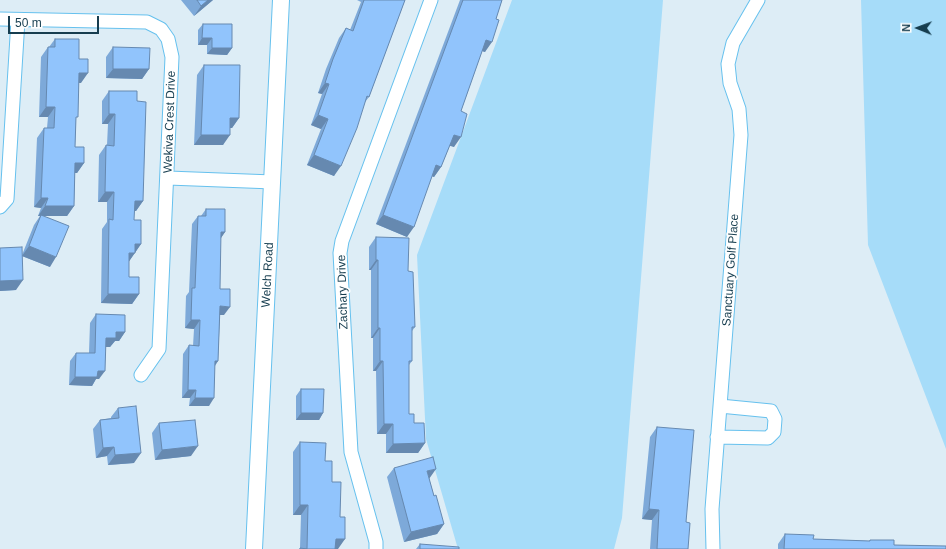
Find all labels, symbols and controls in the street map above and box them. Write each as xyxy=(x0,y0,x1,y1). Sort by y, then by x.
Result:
scale bar xyxy=(10,8,101,34)
north arrow xyxy=(898,8,938,48)
text: 50 m xyxy=(15,16,42,30)
text: N xyxy=(900,24,912,32)
street label: Wekiva Crest Drive xyxy=(161,71,179,173)
street label: Sanctuary Golf Place xyxy=(720,213,742,327)
street label: Welch Road xyxy=(259,242,277,308)
street label: Zachary Drive xyxy=(335,254,351,330)

